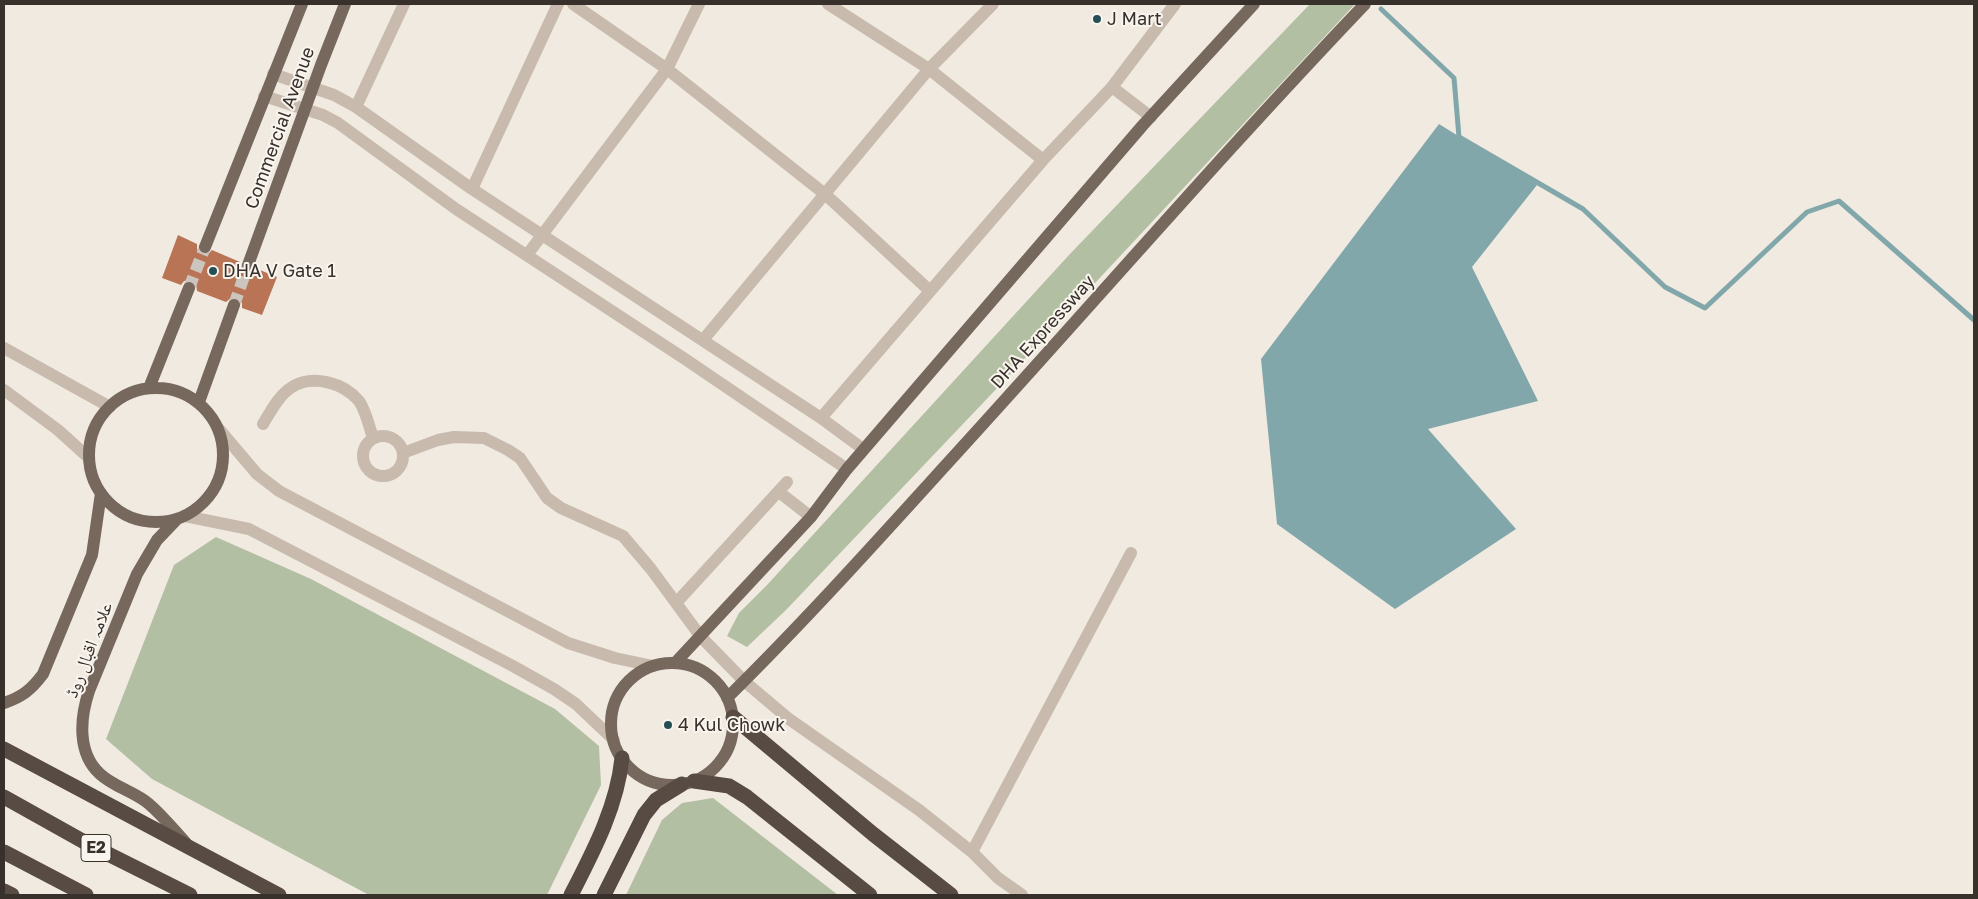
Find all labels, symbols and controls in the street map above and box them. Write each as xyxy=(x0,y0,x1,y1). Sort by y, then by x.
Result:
place label: J Mart xyxy=(1107,8,1162,30)
marker: J Mart xyxy=(1091,13,1103,25)
street label: Commercial Avenue xyxy=(241,44,319,212)
place label: DHA V Gate 1 xyxy=(223,260,336,282)
marker: DHA V Gate 1 xyxy=(207,265,219,277)
street label: DHA Expressway xyxy=(986,271,1100,393)
street label: علامہ اقبال روڈ xyxy=(61,599,117,701)
place label: 4 Kul Chowk xyxy=(678,714,785,736)
marker: 4 Kul Chowk xyxy=(662,719,674,731)
road number: E2 xyxy=(81,834,111,861)

